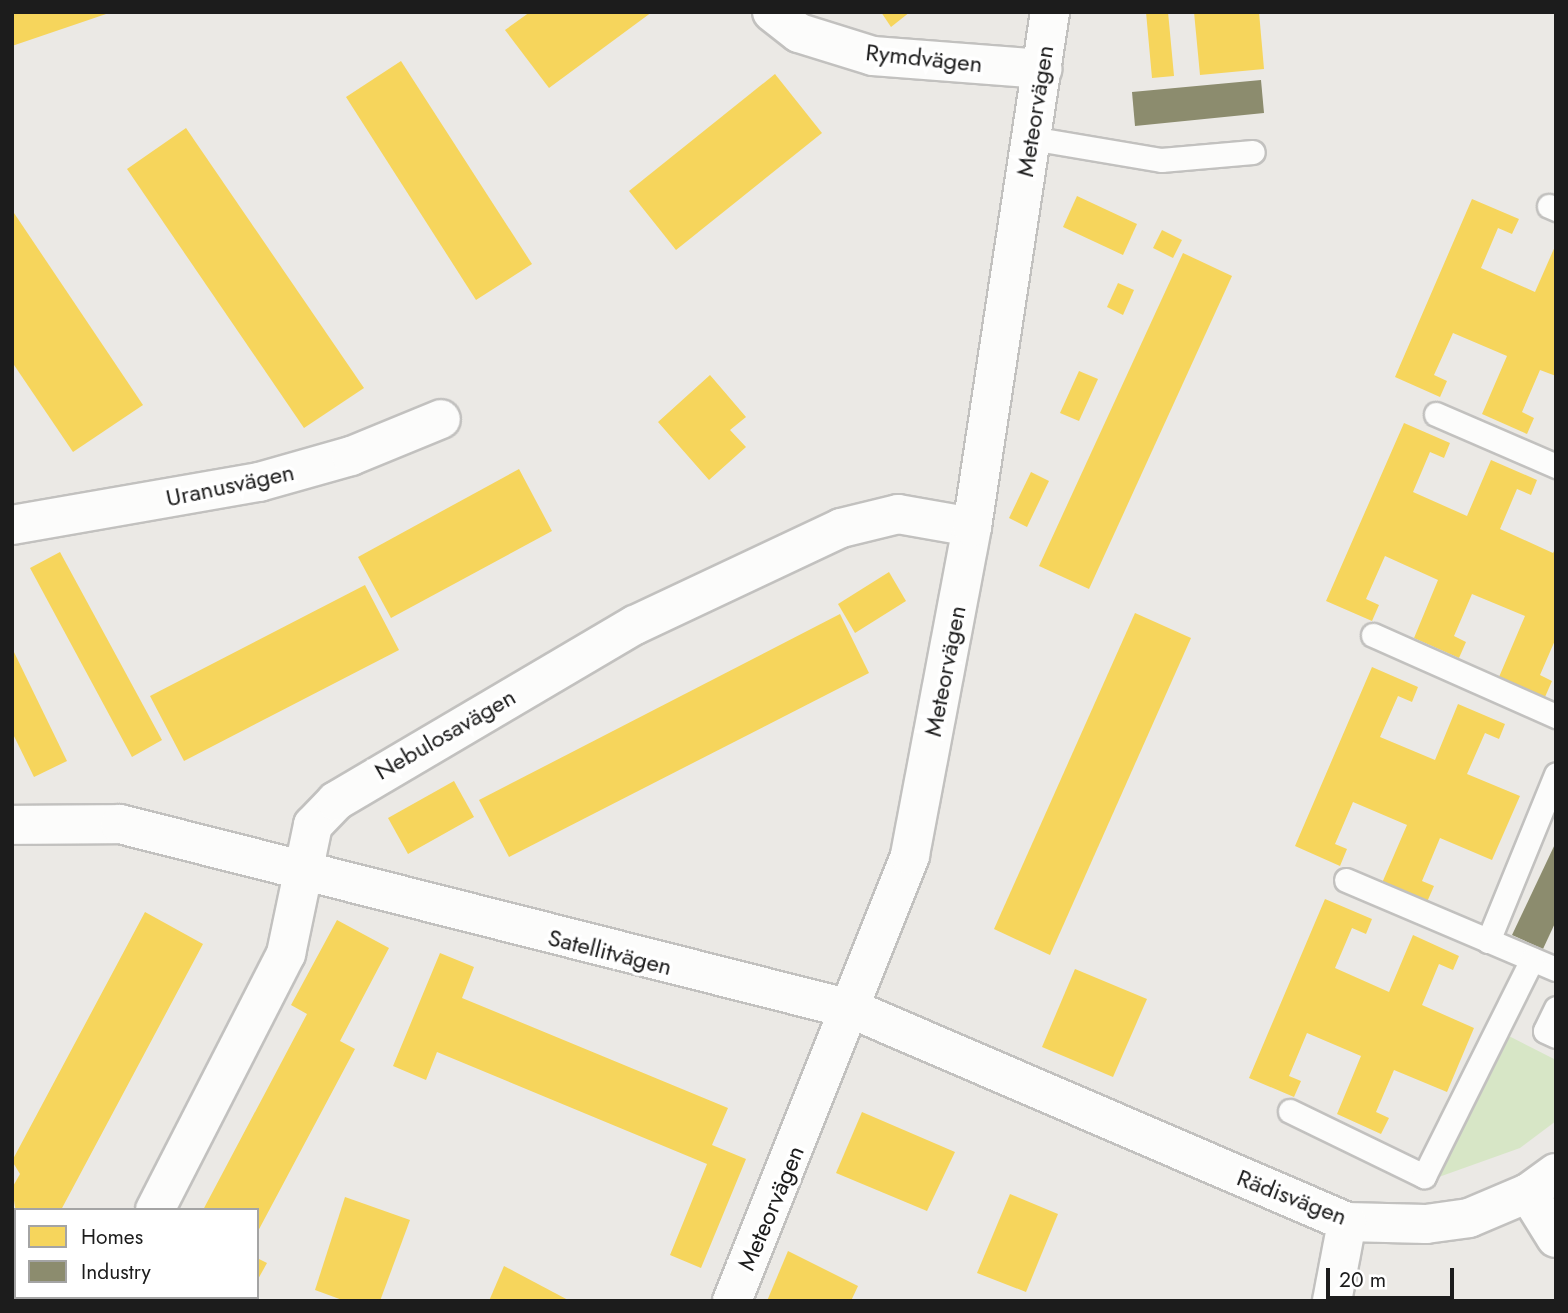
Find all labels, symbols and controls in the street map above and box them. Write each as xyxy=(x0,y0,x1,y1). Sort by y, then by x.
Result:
street label: Rymdvägen xyxy=(864,38,984,78)
street label: Meteorvägen xyxy=(1010,43,1060,179)
street label: Uranusvägen xyxy=(163,457,297,513)
street label: Meteorvägen xyxy=(918,603,972,739)
street label: Nebulosavägen xyxy=(369,682,521,786)
street label: Satellitvägen xyxy=(545,923,675,981)
street label: Meteorvägen xyxy=(732,1141,810,1275)
street label: Rädisvägen xyxy=(1233,1163,1351,1231)
legend xyxy=(14,1208,259,1299)
text: Homes xyxy=(81,1222,143,1252)
scale bar xyxy=(1330,1254,1458,1298)
text: Industry xyxy=(81,1257,151,1287)
text: 20 m xyxy=(1339,1265,1386,1295)

